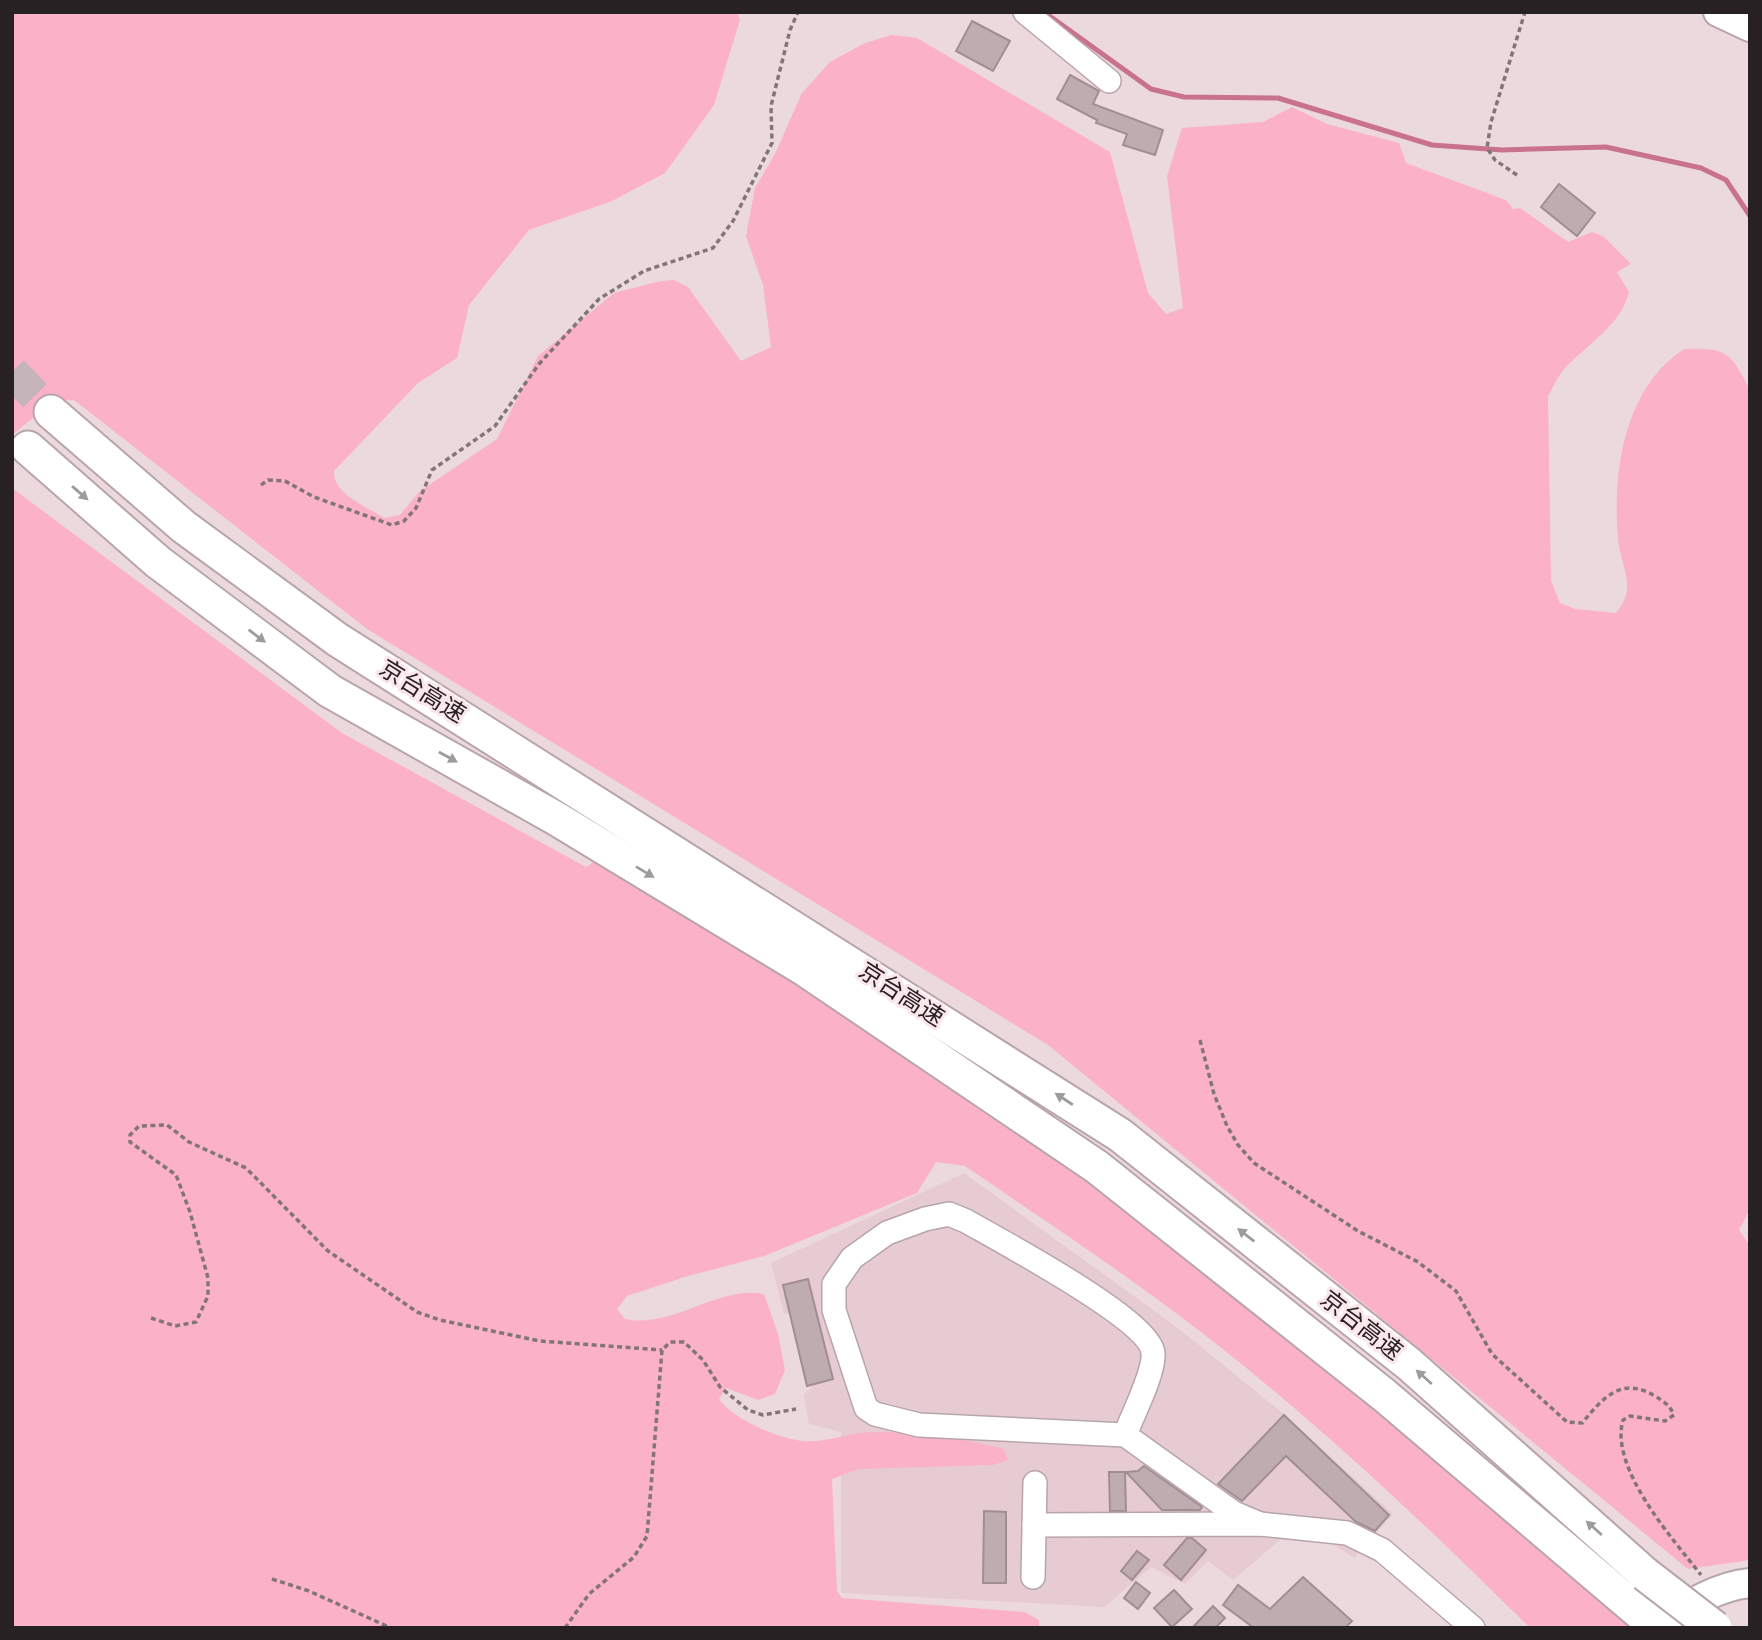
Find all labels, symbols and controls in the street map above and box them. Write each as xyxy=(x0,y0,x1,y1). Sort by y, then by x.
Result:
one-way arrow xyxy=(71,485,89,501)
one-way arrow xyxy=(248,628,266,642)
street label: 京台高速 xyxy=(375,655,470,728)
one-way arrow xyxy=(439,751,458,763)
one-way arrow xyxy=(635,866,654,878)
street label: 京台高速 xyxy=(854,957,949,1031)
one-way arrow xyxy=(1055,1093,1074,1106)
one-way arrow xyxy=(1238,1228,1256,1243)
street label: 京台高速 xyxy=(1316,1285,1407,1365)
one-way arrow xyxy=(1415,1369,1433,1385)
one-way arrow xyxy=(1586,1521,1603,1537)

